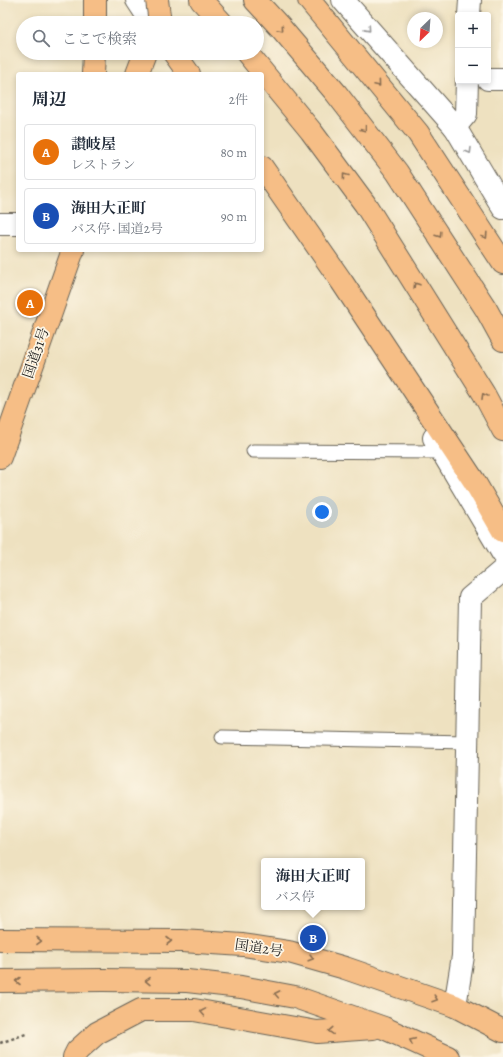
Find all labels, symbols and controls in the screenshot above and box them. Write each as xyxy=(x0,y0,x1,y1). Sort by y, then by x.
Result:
north arrow xyxy=(407,12,443,48)
map controls xyxy=(455,12,491,84)
button: + xyxy=(455,12,491,48)
search box xyxy=(16,16,264,60)
one-way arrow xyxy=(277,24,284,31)
one-way arrow xyxy=(364,24,371,32)
icon: search xyxy=(30,27,52,49)
text: ここで検索 xyxy=(62,29,137,49)
button: − xyxy=(455,48,491,84)
one-way arrow xyxy=(373,80,380,87)
text: 周辺 xyxy=(32,88,66,111)
text: 2件 xyxy=(229,91,248,108)
one-way arrow xyxy=(359,124,366,131)
text: 讃岐屋 xyxy=(71,134,116,154)
text: A xyxy=(42,144,50,161)
text: 80 m xyxy=(220,144,247,161)
one-way arrow xyxy=(464,146,472,153)
text: レストラン xyxy=(71,156,136,173)
one-way arrow xyxy=(343,174,350,181)
text: 海田大正町 xyxy=(71,198,146,218)
text: B xyxy=(42,208,50,225)
text: 90 m xyxy=(221,208,247,225)
text: バス停 · 国道2号 xyxy=(71,220,163,237)
one-way arrow xyxy=(434,231,441,238)
one-way arrow xyxy=(480,232,488,239)
one-way arrow xyxy=(413,282,421,289)
pin: A xyxy=(17,288,43,318)
street label: 国道31号 xyxy=(18,325,54,381)
one-way arrow xyxy=(482,393,489,400)
your location xyxy=(312,502,332,522)
popup xyxy=(261,858,365,910)
text: 海田大正町 xyxy=(275,866,351,886)
text: バス停 xyxy=(275,888,315,905)
pin: B xyxy=(300,923,326,953)
street label: 国道2号 xyxy=(234,935,284,961)
one-way arrow xyxy=(36,937,42,945)
one-way arrow xyxy=(166,937,172,945)
one-way arrow xyxy=(308,953,315,962)
one-way arrow xyxy=(15,977,21,985)
one-way arrow xyxy=(145,977,151,985)
one-way arrow xyxy=(274,990,280,998)
one-way arrow xyxy=(431,994,438,1003)
one-way arrow xyxy=(200,1008,206,1016)
one-way arrow xyxy=(328,1026,334,1035)
one-way arrow xyxy=(409,1038,417,1046)

